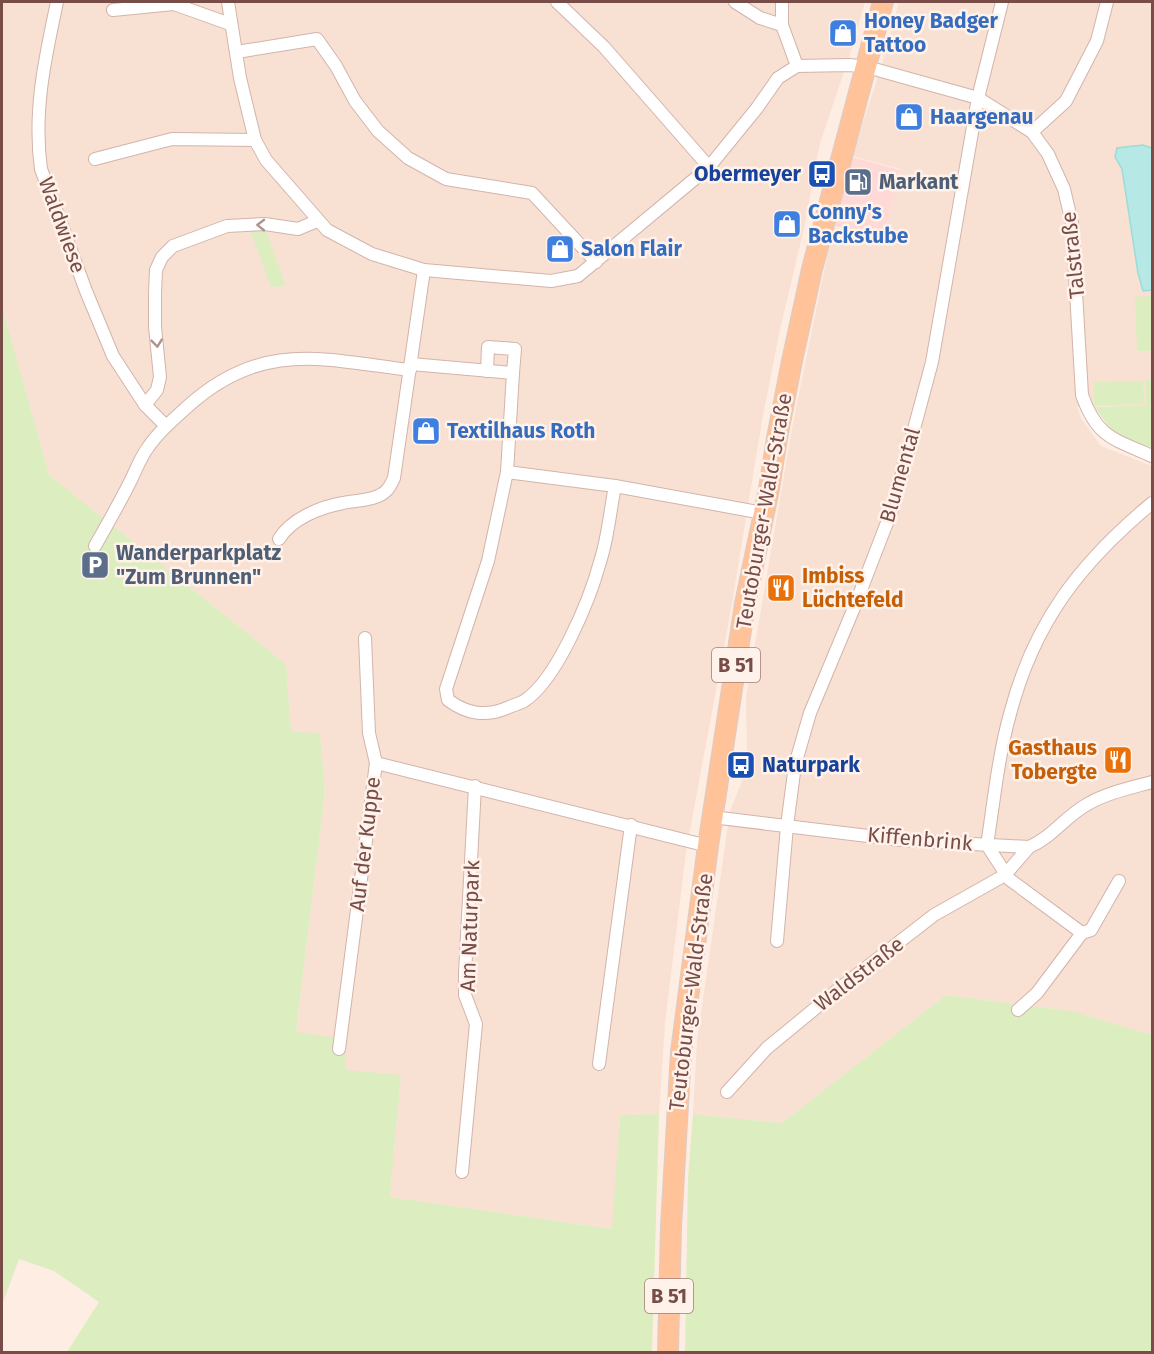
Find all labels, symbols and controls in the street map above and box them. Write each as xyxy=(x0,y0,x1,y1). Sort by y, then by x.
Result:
place label: Honey Badger Tattoo xyxy=(864,8,998,58)
shop icon: Honey Badger Tattoo xyxy=(827,17,859,49)
shop icon: Haargenau xyxy=(893,101,925,133)
place label: Haargenau xyxy=(930,104,1033,130)
bus stop icon: Obermeyer xyxy=(806,158,838,190)
place label: Obermeyer xyxy=(694,161,802,187)
fuel station icon: Markant xyxy=(842,166,874,198)
place label: Markant xyxy=(879,169,959,195)
street label: Waldwiese xyxy=(33,173,91,277)
place label: Conny's Backstube xyxy=(808,199,909,249)
shop icon: Conny's Backstube xyxy=(771,208,803,240)
street label: Talstraße xyxy=(1056,210,1090,300)
one-way arrow xyxy=(256,219,265,231)
shop icon: Salon Flair xyxy=(544,233,576,265)
place label: Salon Flair xyxy=(581,236,682,262)
one-way arrow xyxy=(150,339,163,348)
street label: Teutoburger-Wald-Straße xyxy=(730,391,798,631)
shop icon: Textilhaus Roth xyxy=(410,415,442,447)
place label: Textilhaus Roth xyxy=(447,418,595,444)
street label: Blumental xyxy=(874,424,926,526)
place label: Wanderparkplatz "Zum Brunnen" xyxy=(116,540,282,590)
parking icon: Wanderparkplatz "Zum Brunnen" xyxy=(79,549,111,581)
place label: Imbiss Lüchtefeld xyxy=(802,563,904,613)
restaurant icon: Imbiss Lüchtefeld xyxy=(765,572,797,604)
road number: B 51 xyxy=(712,648,760,682)
place label: Gasthaus Tobergte xyxy=(1008,735,1097,785)
restaurant icon: Gasthaus Tobergte xyxy=(1102,744,1134,776)
bus stop icon: Naturpark xyxy=(725,749,757,781)
place label: Naturpark xyxy=(762,752,860,778)
street label: Auf der Kuppe xyxy=(344,775,386,913)
street label: Kiffenbrink xyxy=(866,821,974,857)
street label: Am Naturpark xyxy=(455,859,485,992)
street label: Teutoburger-Wald-Straße xyxy=(664,872,718,1112)
street label: Waldstraße xyxy=(809,931,909,1017)
road number: B 51 xyxy=(645,1279,693,1313)

